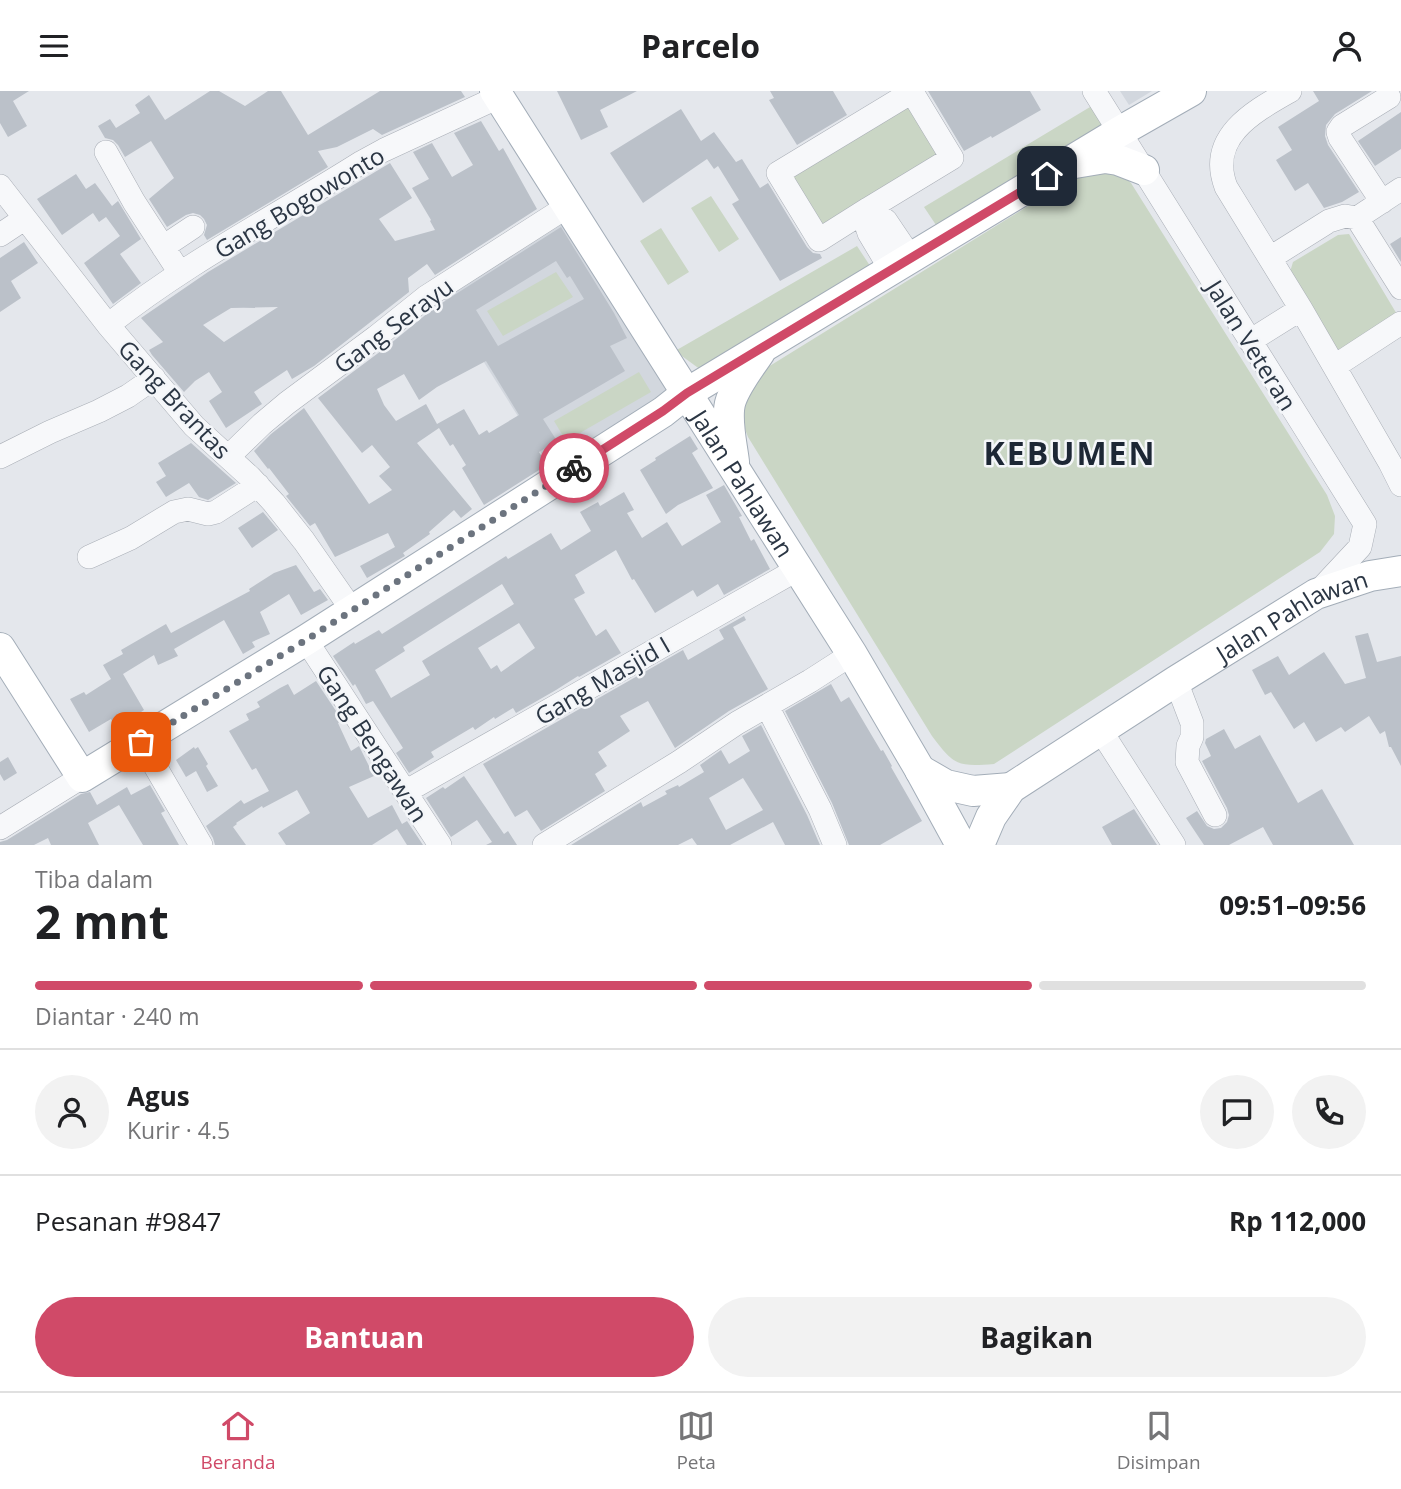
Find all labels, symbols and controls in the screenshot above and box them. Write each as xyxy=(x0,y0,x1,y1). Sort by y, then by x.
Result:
text: Parcelo xyxy=(641,24,760,67)
icon: menu xyxy=(35,27,73,65)
icon: person xyxy=(1328,27,1366,65)
street label: Gang Bogowonto xyxy=(208,138,390,266)
pin xyxy=(1017,146,1077,206)
icon: home xyxy=(1028,157,1066,195)
street label: Gang Serayu xyxy=(327,269,459,381)
street label: Jalan Veteran xyxy=(1198,272,1305,416)
street label: Gang Brantas xyxy=(111,332,239,466)
street label: Jalan Pahlawan xyxy=(683,401,803,563)
district label: KEBUMEN xyxy=(984,431,1156,474)
courier xyxy=(539,433,609,503)
icon: bike xyxy=(555,449,593,487)
street label: Jalan Pahlawan xyxy=(1207,562,1372,670)
street label: Gang Masjid I xyxy=(528,628,676,732)
street label: Gang Bengawan xyxy=(310,658,436,828)
pin xyxy=(111,712,171,772)
icon: bag xyxy=(122,723,160,761)
text: Tiba dalam xyxy=(35,863,153,895)
text: 09:51–09:56 xyxy=(1219,887,1366,923)
text: 2 mnt xyxy=(35,890,169,952)
text: Diantar · 240 m xyxy=(35,1000,199,1032)
button: person xyxy=(35,1075,109,1149)
button: chat xyxy=(1200,1075,1274,1149)
button: phone xyxy=(1292,1075,1366,1149)
text: Agus xyxy=(127,1078,190,1114)
text: Kurir · 4.5 xyxy=(127,1114,230,1146)
text: Pesanan #9847 xyxy=(35,1203,221,1239)
text: Rp 112,000 xyxy=(1229,1203,1366,1239)
button: Bantuan xyxy=(35,1297,694,1377)
button: Bagikan xyxy=(708,1297,1366,1377)
tab: Beranda xyxy=(200,1407,276,1475)
tab: Peta xyxy=(676,1407,716,1475)
tab: Disimpan xyxy=(1117,1407,1201,1475)

